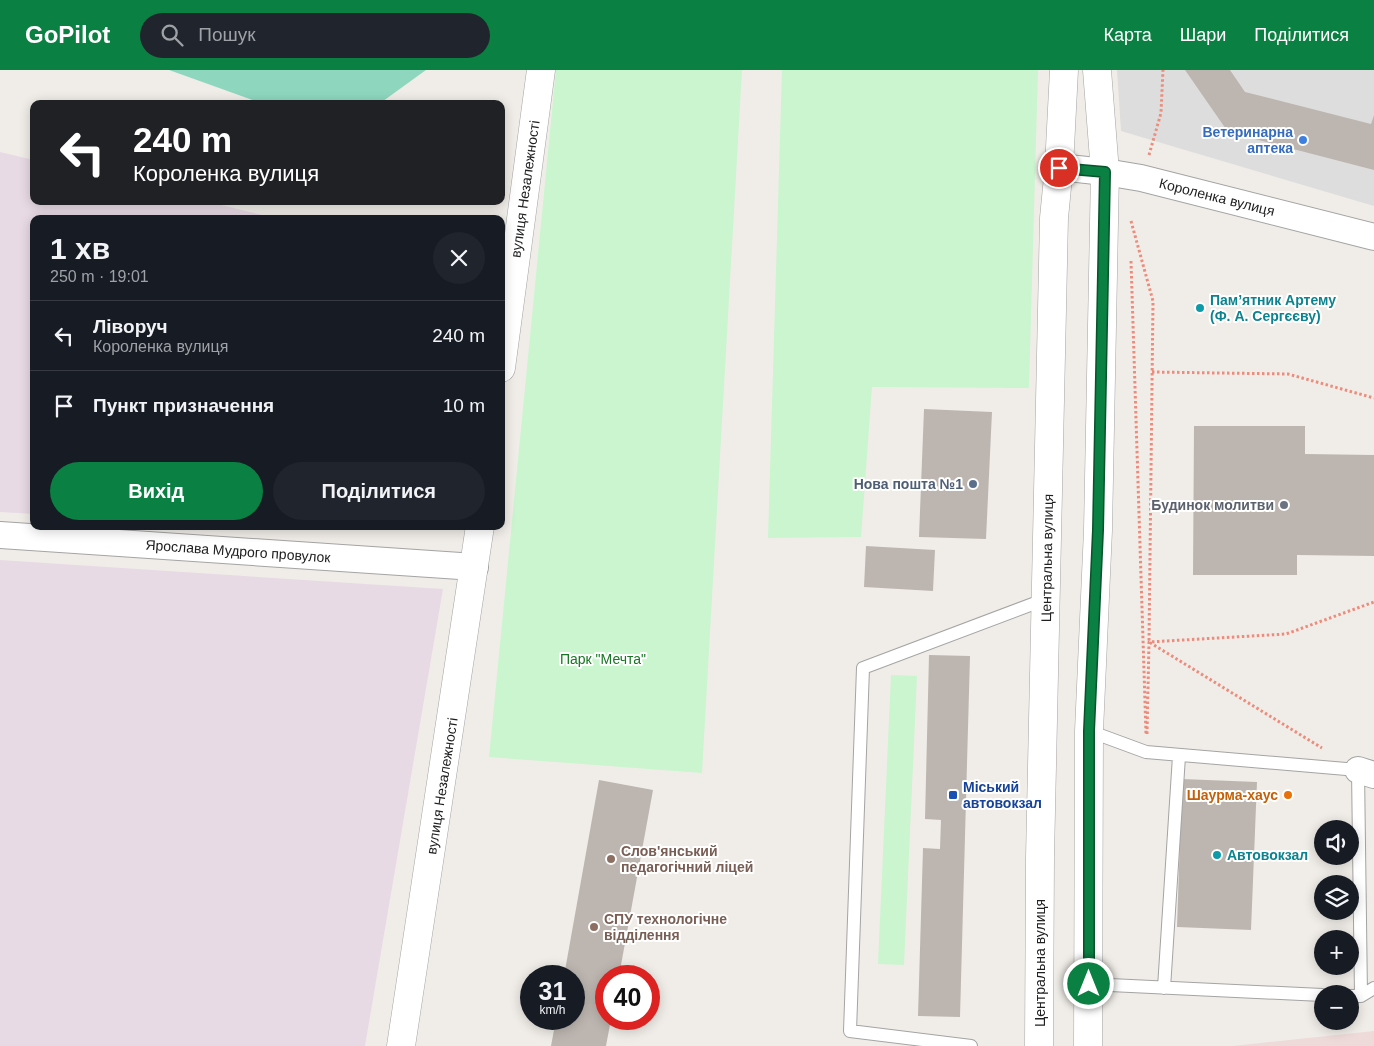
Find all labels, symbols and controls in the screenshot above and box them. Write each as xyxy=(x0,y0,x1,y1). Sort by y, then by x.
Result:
search box xyxy=(140,13,490,58)
text: GoPilot xyxy=(25,21,110,48)
icon: search xyxy=(158,21,186,49)
text: Пошук xyxy=(198,24,256,45)
text: Карта xyxy=(1104,25,1152,45)
text: Шари xyxy=(1180,25,1226,45)
text: Поділитися xyxy=(1254,25,1349,45)
street label: вулиця Незалежності xyxy=(507,119,543,259)
icon: left xyxy=(50,120,115,185)
text: 240 m xyxy=(133,120,232,159)
place label: Ветеринарна аптека xyxy=(1202,124,1293,156)
marker: Ветеринарна аптека xyxy=(1297,134,1309,146)
pin xyxy=(1038,147,1080,189)
icon: arrive xyxy=(1045,154,1073,182)
text: Короленка вулиця xyxy=(133,161,319,186)
street label: Короленка вулиця xyxy=(1158,175,1276,219)
text: 1 хв xyxy=(50,232,110,265)
button: close xyxy=(433,232,485,284)
text: 250 m · 19:01 xyxy=(50,268,149,285)
place label: Пам’ятник Артему (Ф. А. Сергєєву) xyxy=(1210,292,1336,324)
marker: Пам’ятник Артему (Ф. А. Сергєєву) xyxy=(1194,302,1206,314)
text: Ліворуч xyxy=(93,316,168,337)
icon: left xyxy=(50,322,78,350)
text: 240 m xyxy=(432,325,485,346)
text: Короленка вулиця xyxy=(93,338,228,355)
icon: arrive xyxy=(50,392,78,420)
text: Пункт призначення xyxy=(93,395,274,416)
text: 10 m xyxy=(443,395,485,416)
button: Вихід xyxy=(50,462,263,520)
button: Поділитися xyxy=(273,462,485,520)
place label: Нова пошта №1 xyxy=(854,476,963,492)
marker: Нова пошта №1 xyxy=(967,478,979,490)
street label: Центральна вулиця xyxy=(1038,494,1056,622)
place label: Будинок молитви xyxy=(1151,497,1274,513)
marker: Будинок молитви xyxy=(1278,499,1290,511)
street label: Ярослава Мудрого провулок xyxy=(145,537,332,566)
park label: Парк "Мечта" xyxy=(560,651,646,667)
street label: вулиця Незалежності xyxy=(423,716,461,856)
place label: Міський автовокзал xyxy=(963,779,1042,811)
place label: Шаурма-хаус xyxy=(1187,787,1278,803)
marker: Міський автовокзал xyxy=(947,789,959,801)
marker: Шаурма-хаус xyxy=(1282,789,1294,801)
map controls xyxy=(1314,820,1359,1030)
button: sound xyxy=(1314,820,1359,865)
place label: Слов'янський педагогічний ліцей xyxy=(621,843,753,875)
place label: Автовокзал xyxy=(1227,847,1308,863)
marker: Автовокзал xyxy=(1211,849,1223,861)
marker: Слов'янський педагогічний ліцей xyxy=(605,853,617,865)
button: layers xyxy=(1314,875,1359,920)
street label: Центральна вулиця xyxy=(1032,899,1048,1027)
place label: СПУ технологічне відділення xyxy=(604,911,727,943)
marker: СПУ технологічне відділення xyxy=(588,921,600,933)
button: + xyxy=(1314,930,1359,975)
position arrow xyxy=(1062,957,1114,1009)
speed limit sign: 40 xyxy=(595,965,660,1030)
text: 31 xyxy=(539,977,566,1005)
button: − xyxy=(1314,985,1359,1030)
text: km/h xyxy=(539,1003,566,1017)

